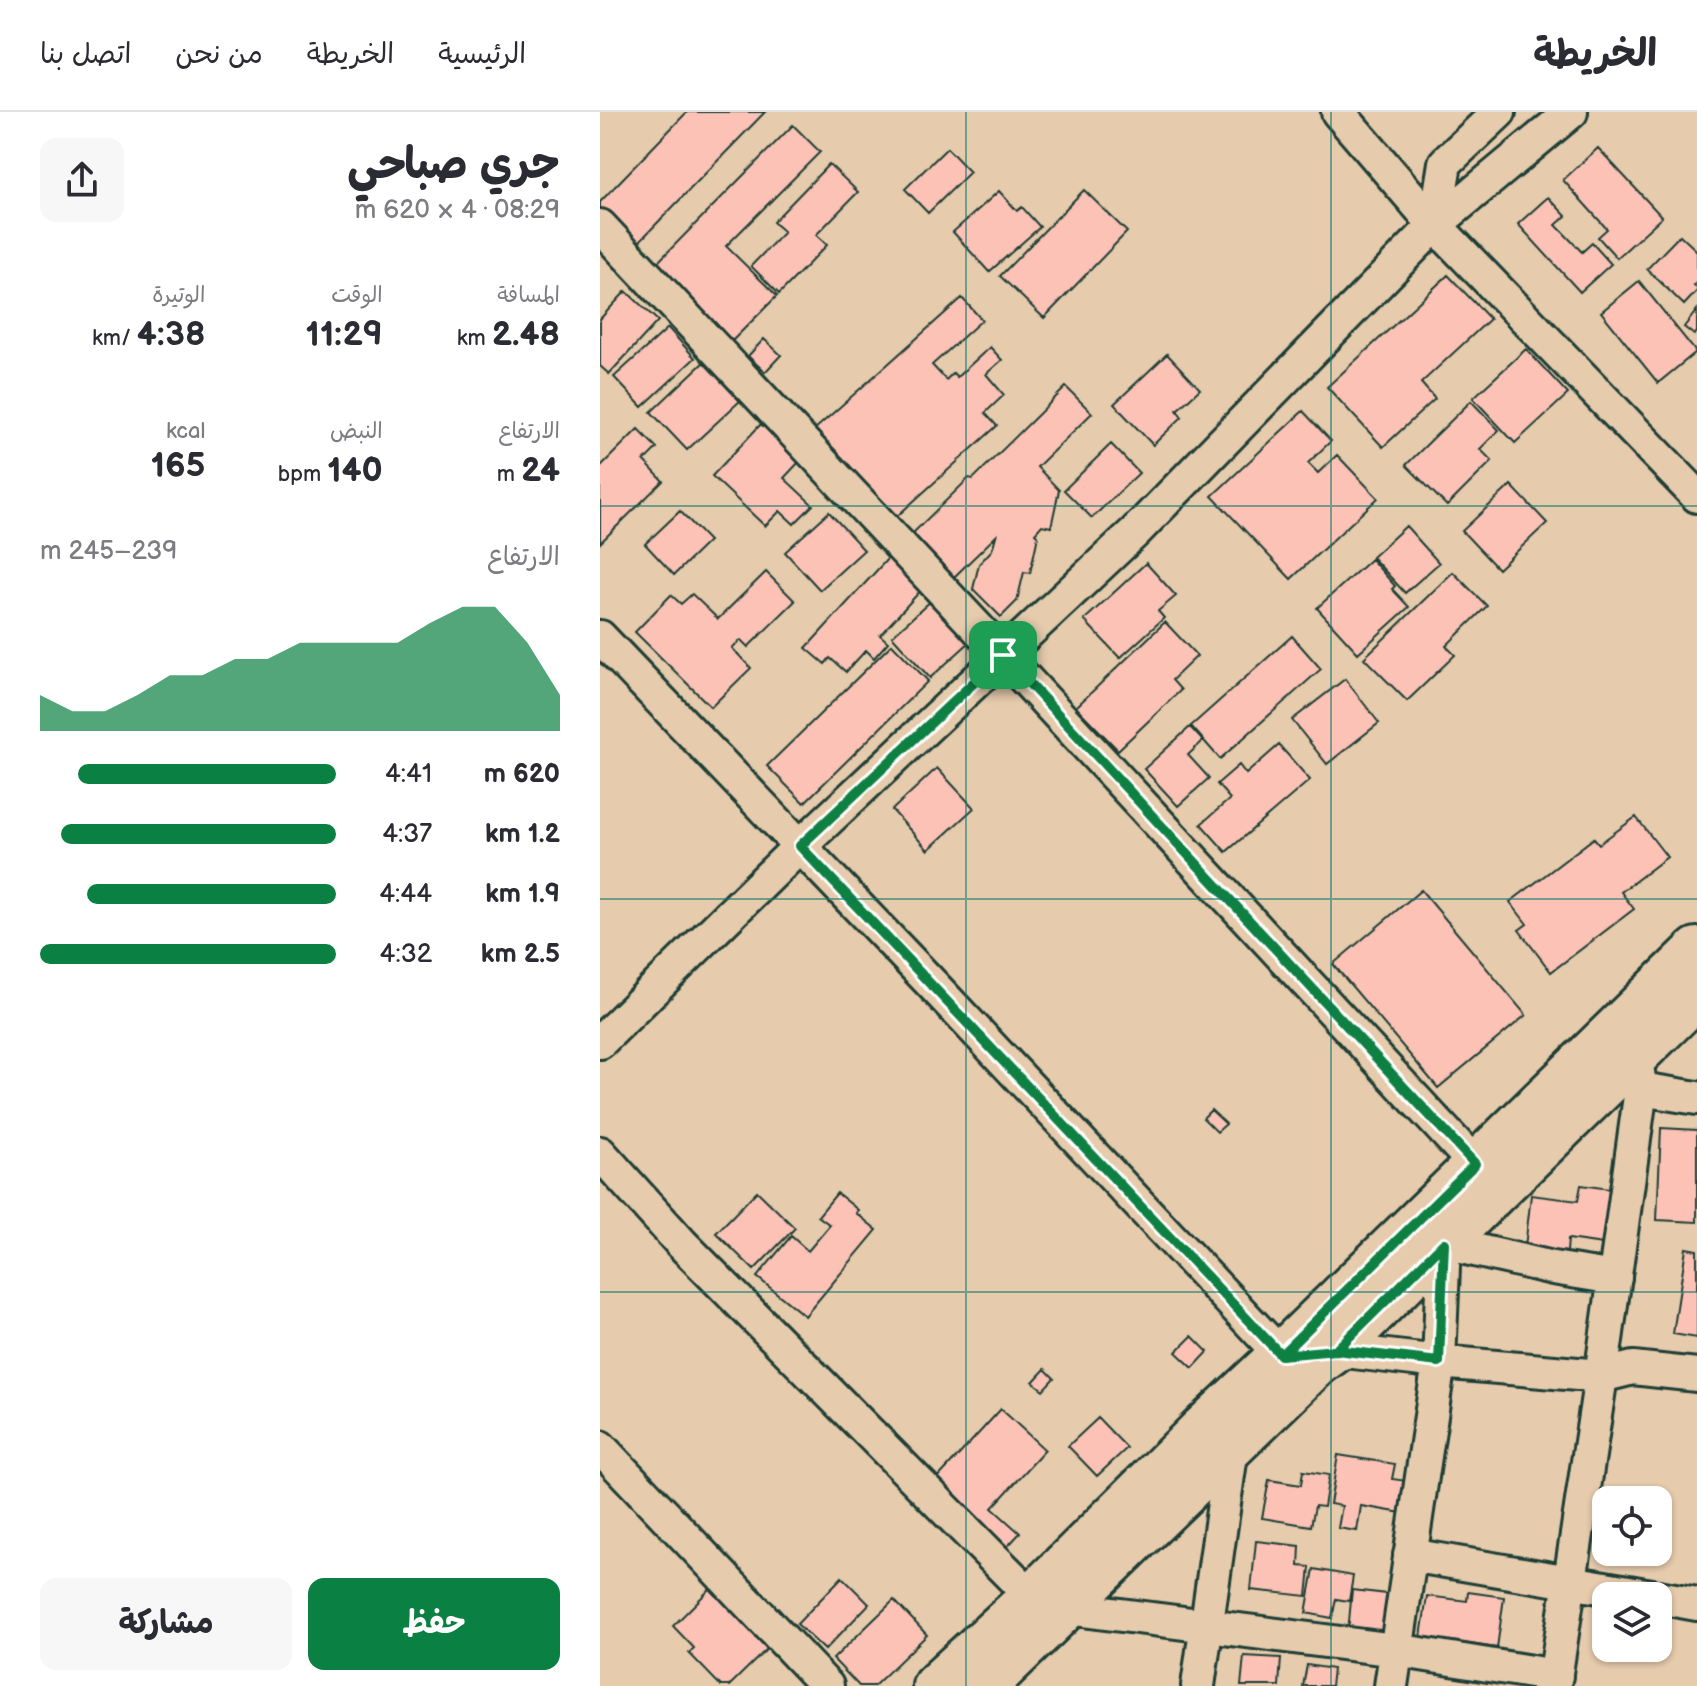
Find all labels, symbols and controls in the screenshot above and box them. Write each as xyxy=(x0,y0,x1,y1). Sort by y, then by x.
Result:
text: الخريطة xyxy=(1533,32,1657,77)
text: اتصل بنا xyxy=(40,38,131,71)
text: من نحن xyxy=(175,38,263,71)
text: الخريطة xyxy=(307,38,394,71)
text: الرئيسية xyxy=(438,38,526,71)
button: share xyxy=(40,138,124,222)
text: جري صباحي xyxy=(347,138,560,191)
text: 08:29 · 4 × 620 m xyxy=(355,195,560,226)
text: الوتيرة xyxy=(152,282,205,309)
text: الوقت xyxy=(331,282,383,309)
text: المسافة xyxy=(497,282,560,309)
text: 4:38 xyxy=(137,314,205,355)
text: 11:29 xyxy=(306,314,383,355)
text: 2.48 xyxy=(492,314,560,355)
text: /km xyxy=(92,325,137,352)
text: km xyxy=(457,325,492,352)
text: kcal xyxy=(166,418,205,445)
text: النبض xyxy=(330,418,383,445)
text: الارتفاع xyxy=(498,418,560,445)
text: 165 xyxy=(151,445,205,486)
text: 140 xyxy=(327,450,383,491)
text: 24 xyxy=(521,450,560,491)
text: bpm xyxy=(278,461,327,488)
text: m xyxy=(497,461,521,488)
text: 239–245 m xyxy=(40,536,177,567)
text: الارتفاع xyxy=(487,542,560,573)
pin xyxy=(969,621,1037,689)
icon: arrive xyxy=(981,633,1025,677)
text: 4:41 xyxy=(385,759,432,790)
text: 620 m xyxy=(484,759,560,790)
text: 4:37 xyxy=(382,819,432,850)
text: 1.2 km xyxy=(485,819,560,850)
text: 4:44 xyxy=(379,879,432,910)
text: 1.9 km xyxy=(485,879,560,910)
text: 4:32 xyxy=(380,939,432,970)
text: 2.5 km xyxy=(481,939,560,970)
map controls xyxy=(1592,1486,1672,1662)
button: locate xyxy=(1592,1486,1672,1566)
button: مشاركة xyxy=(40,1578,292,1670)
button: حفظ xyxy=(308,1578,560,1670)
button: layers xyxy=(1592,1582,1672,1662)

